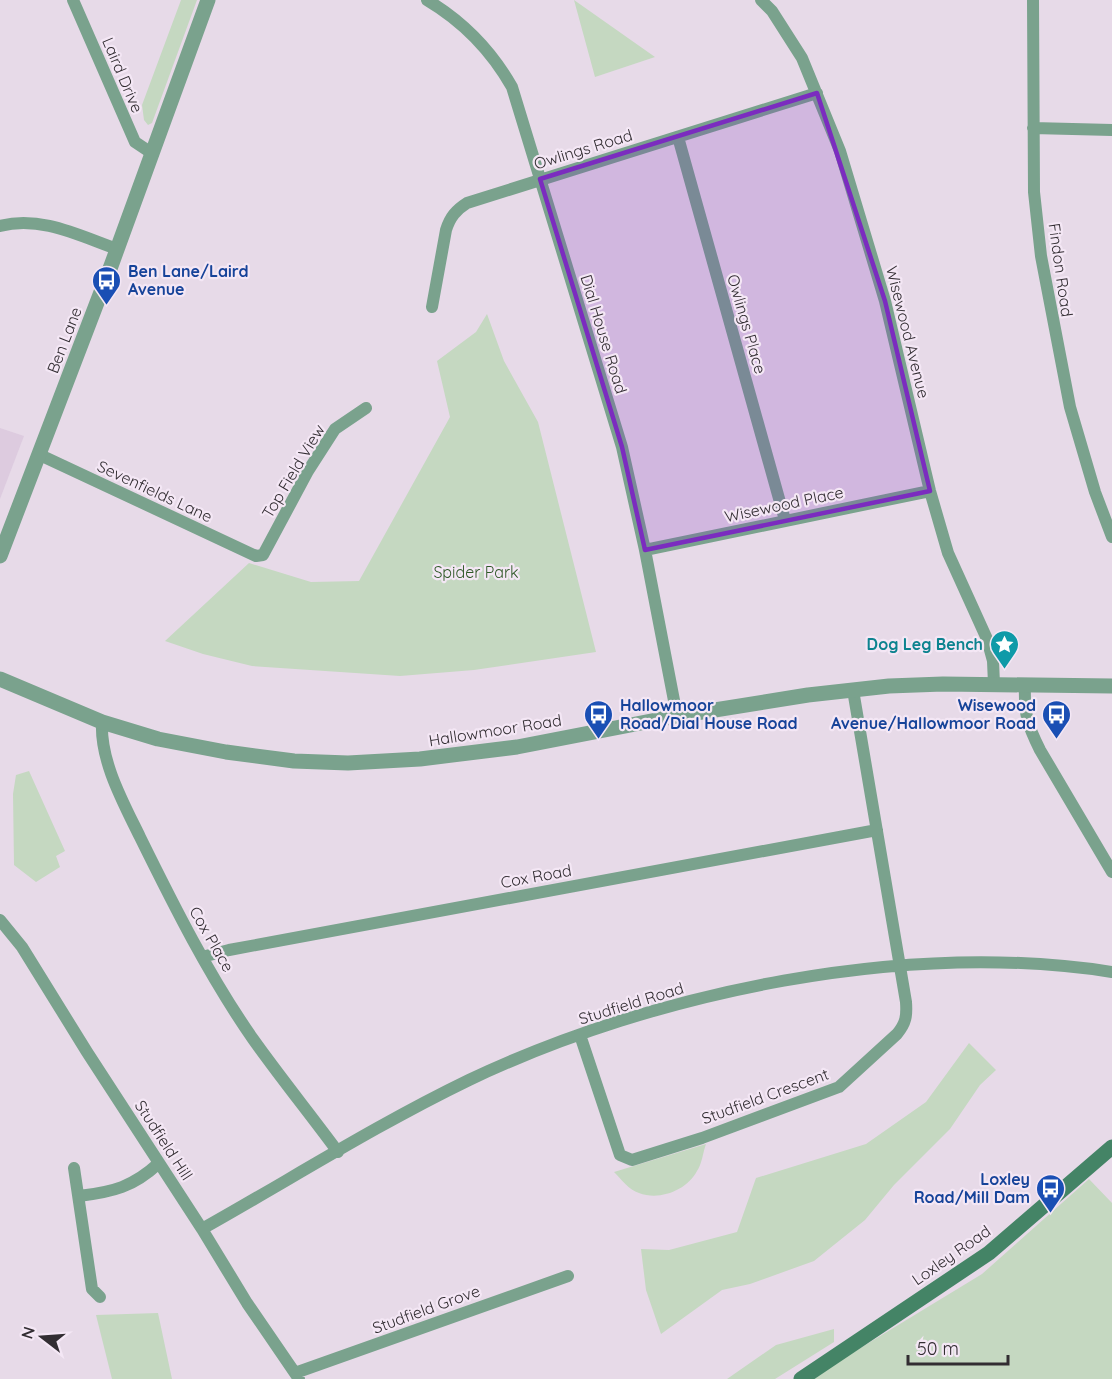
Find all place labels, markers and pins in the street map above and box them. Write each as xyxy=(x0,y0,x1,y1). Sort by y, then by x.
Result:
place label: Ben Lane/Laird Avenue xyxy=(128,261,248,299)
bus stop icon: Ben Lane/Laird Avenue xyxy=(91,264,123,306)
place icon: Dog Leg Bench xyxy=(988,628,1020,670)
place label: Dog Leg Bench xyxy=(867,634,983,654)
place label: Hallowmoor Road/Dial House Road xyxy=(620,695,798,733)
place label: Wisewood Avenue/Hallowmoor Road xyxy=(831,695,1036,733)
bus stop icon: Hallowmoor Road/Dial House Road xyxy=(583,698,615,740)
bus stop icon: Wisewood Avenue/Hallowmoor Road xyxy=(1041,698,1073,740)
place label: Loxley Road/Mill Dam xyxy=(914,1169,1030,1207)
bus stop icon: Loxley Road/Mill Dam xyxy=(1035,1172,1067,1214)

